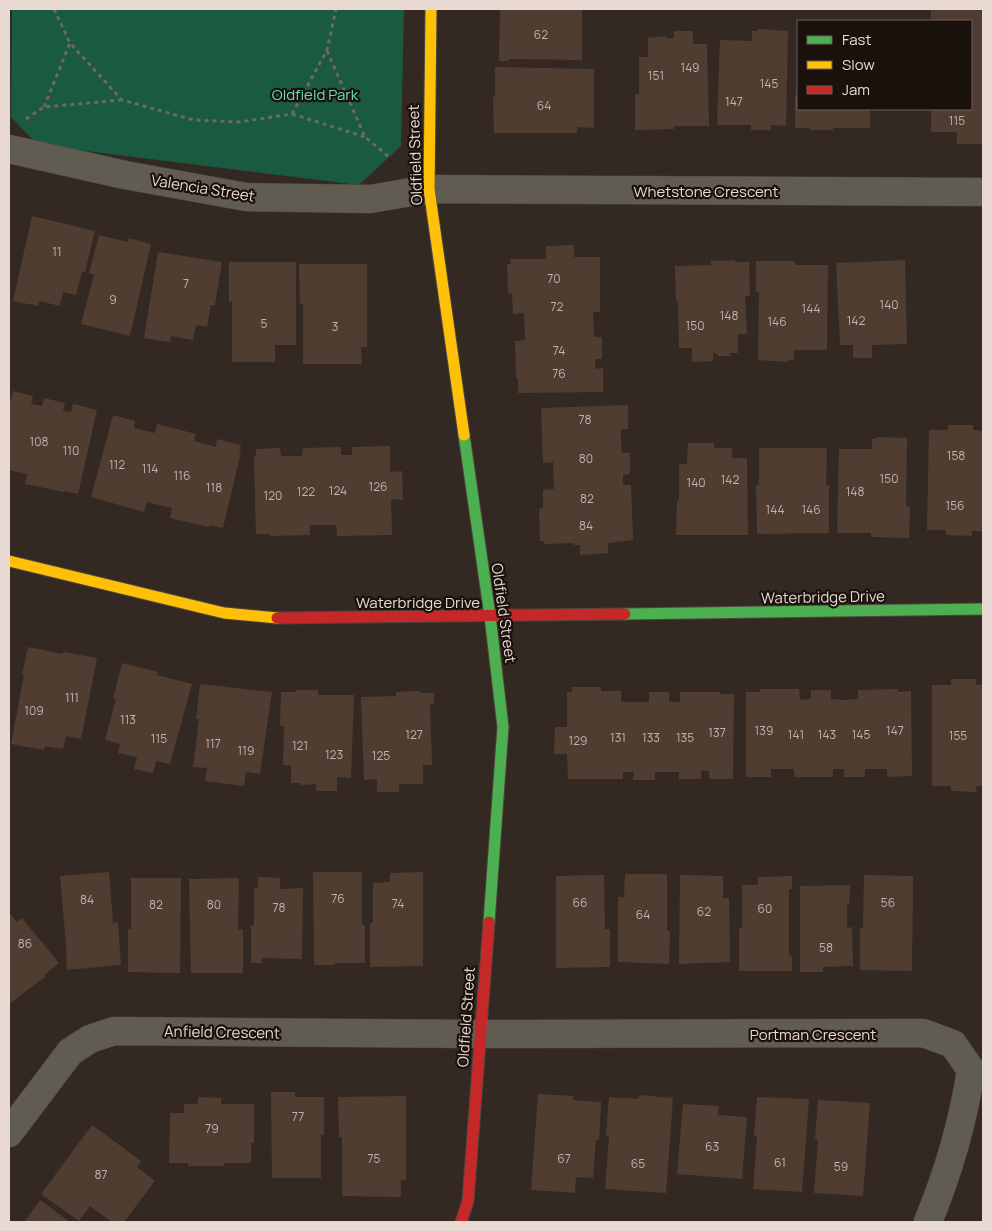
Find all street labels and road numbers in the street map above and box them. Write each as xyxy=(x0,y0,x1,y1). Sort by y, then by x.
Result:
street label: Oldfield Street xyxy=(403,104,427,206)
street label: Valencia Street xyxy=(150,169,256,207)
street label: Whetstone Crescent xyxy=(634,181,778,202)
street label: Oldfield Street xyxy=(487,562,521,664)
street label: Waterbridge Drive xyxy=(761,585,885,609)
street label: Waterbridge Drive xyxy=(356,592,480,613)
street label: Oldfield Street xyxy=(452,966,480,1068)
street label: Anfield Crescent xyxy=(164,1020,280,1044)
street label: Portman Crescent xyxy=(750,1024,876,1045)

